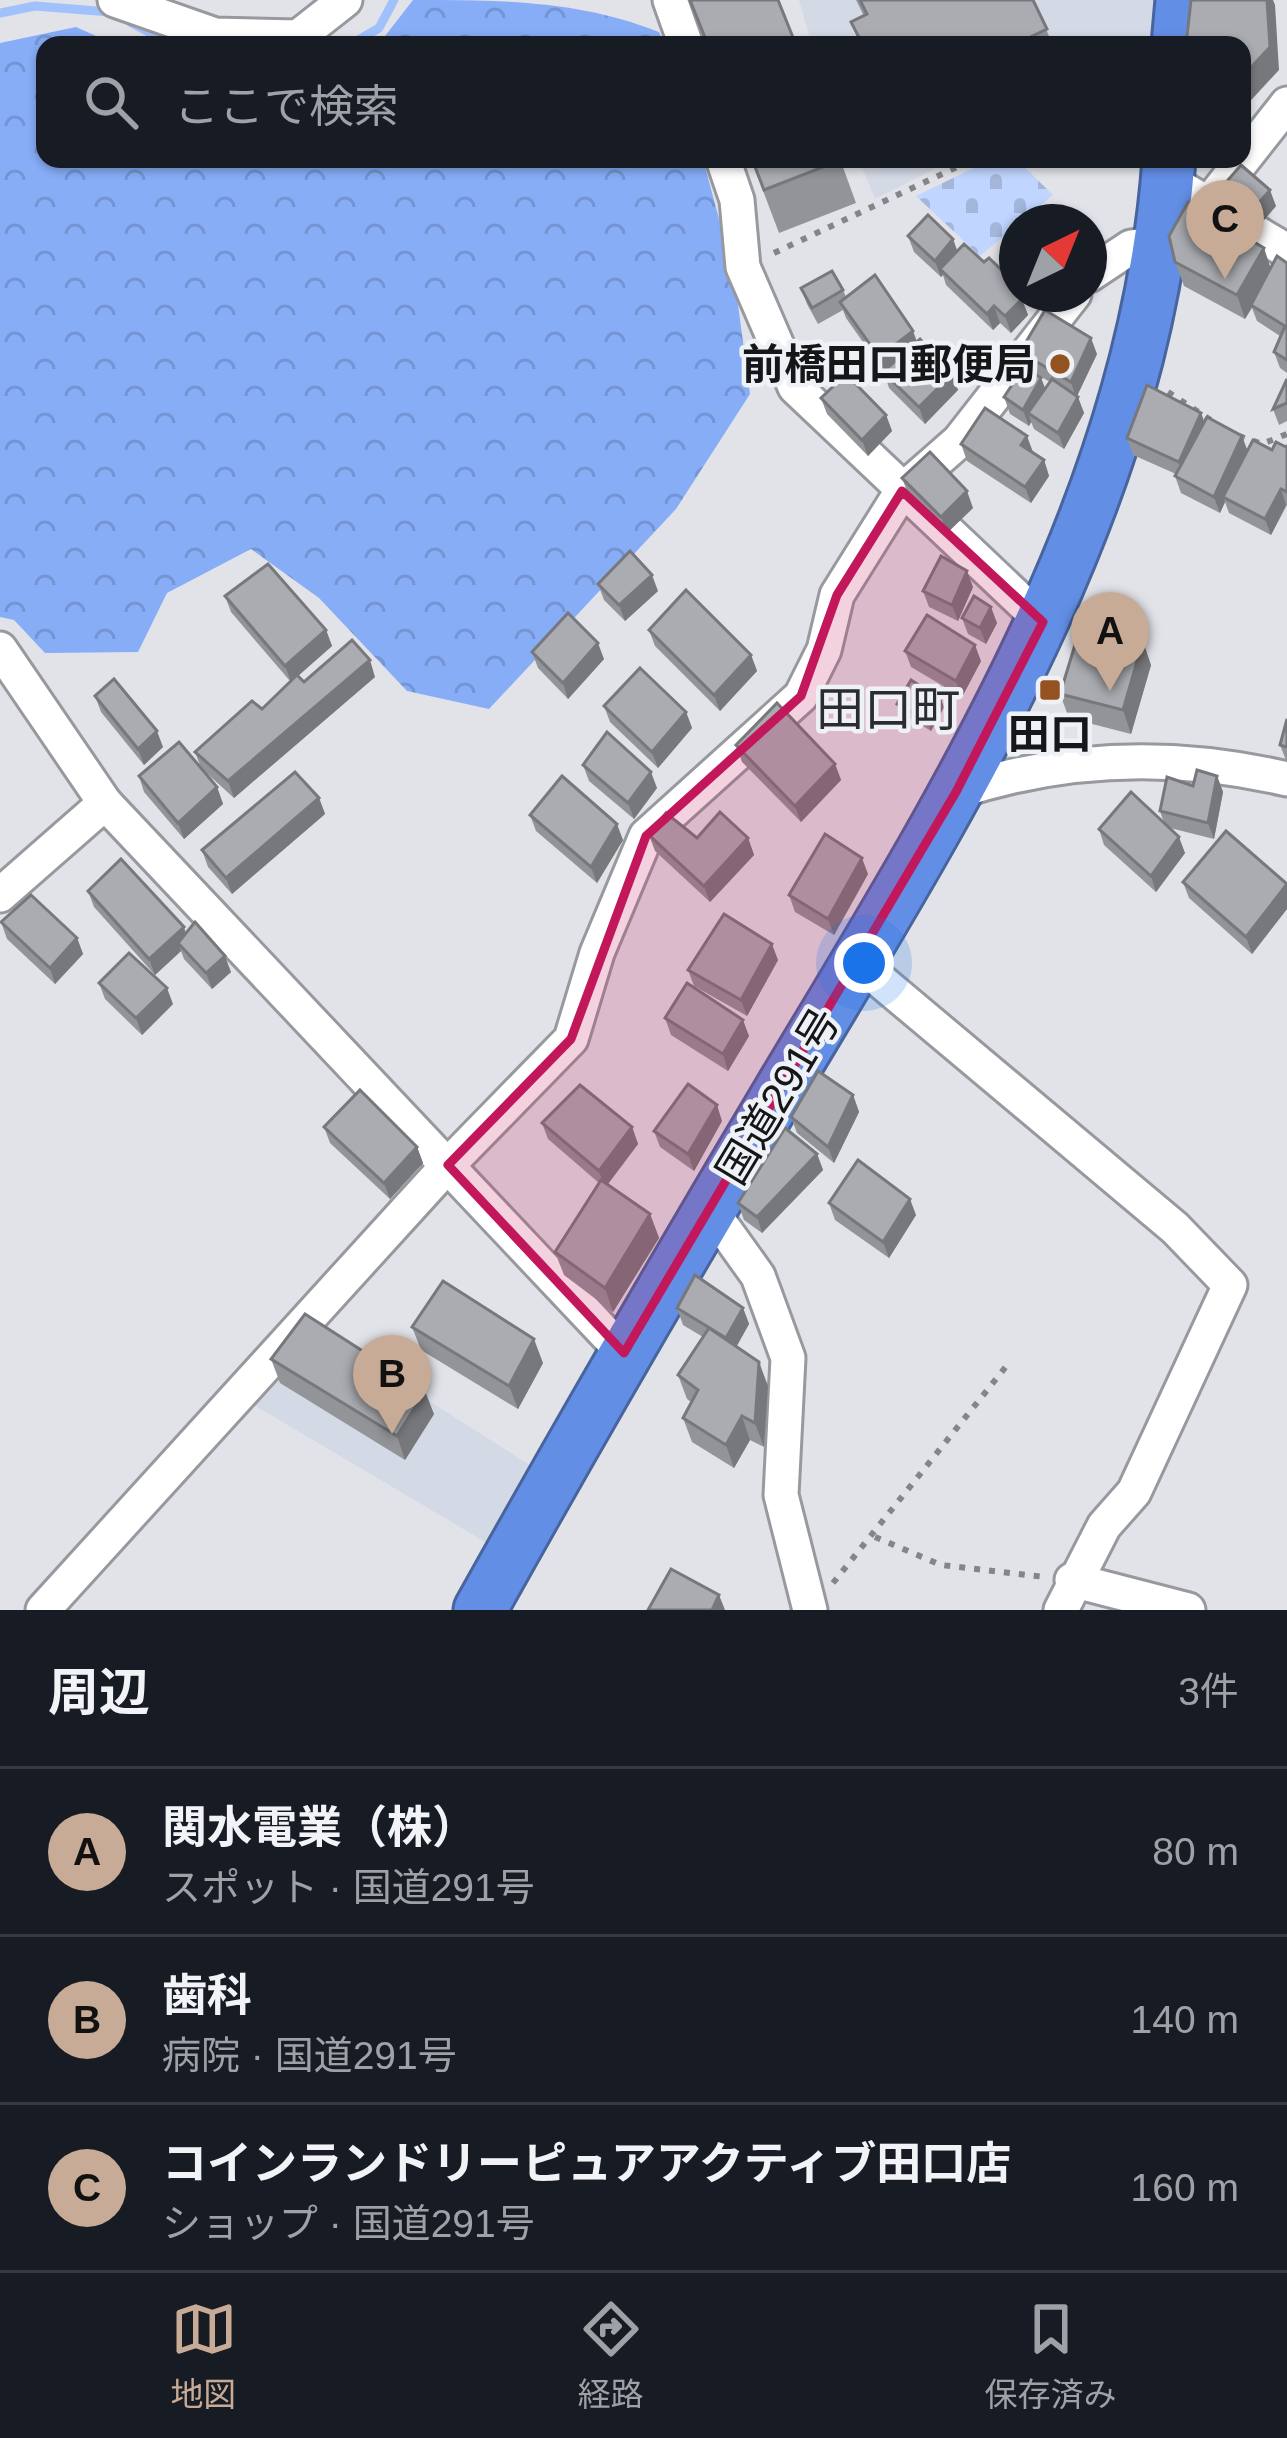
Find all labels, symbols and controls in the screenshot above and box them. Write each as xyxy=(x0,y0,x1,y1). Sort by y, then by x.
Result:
search box xyxy=(36,36,1251,168)
icon: search xyxy=(78,69,144,135)
text: ここで検索 xyxy=(174,81,399,132)
pin: C xyxy=(1186,180,1264,279)
north arrow xyxy=(999,204,1107,312)
place label: 前橋田口郵便局 xyxy=(742,341,1036,388)
marker: 前橋田口郵便局 xyxy=(1047,351,1073,377)
pin: A xyxy=(1071,592,1149,691)
marker: 田口 xyxy=(1037,677,1063,703)
district label: 田口町 xyxy=(816,683,960,736)
place label: 田口 xyxy=(1008,711,1092,758)
your location xyxy=(834,933,894,993)
street label: 国道291号 xyxy=(707,1000,849,1192)
pin: B xyxy=(353,1335,431,1434)
text: 周辺 xyxy=(48,1664,150,1721)
text: 3件 xyxy=(1178,1670,1239,1713)
text: 関水電業（株） xyxy=(162,1802,477,1853)
text: A xyxy=(73,1830,101,1873)
text: 80 m xyxy=(1152,1830,1239,1873)
text: スポット · 国道291号 xyxy=(162,1866,535,1909)
text: 歯科 xyxy=(162,1970,252,2021)
text: B xyxy=(73,1998,101,2041)
text: 140 m xyxy=(1131,1998,1239,2041)
text: 病院 · 国道291号 xyxy=(162,2034,457,2077)
text: コインランドリーピュアアクティブ田口店 xyxy=(162,2138,1011,2189)
text: C xyxy=(73,2166,101,2209)
text: 160 m xyxy=(1131,2166,1239,2209)
text: ショップ · 国道291号 xyxy=(162,2202,535,2245)
tab: 地図 xyxy=(171,2296,237,2416)
tab: 経路 xyxy=(578,2296,644,2416)
tab: 保存済み xyxy=(985,2296,1117,2416)

